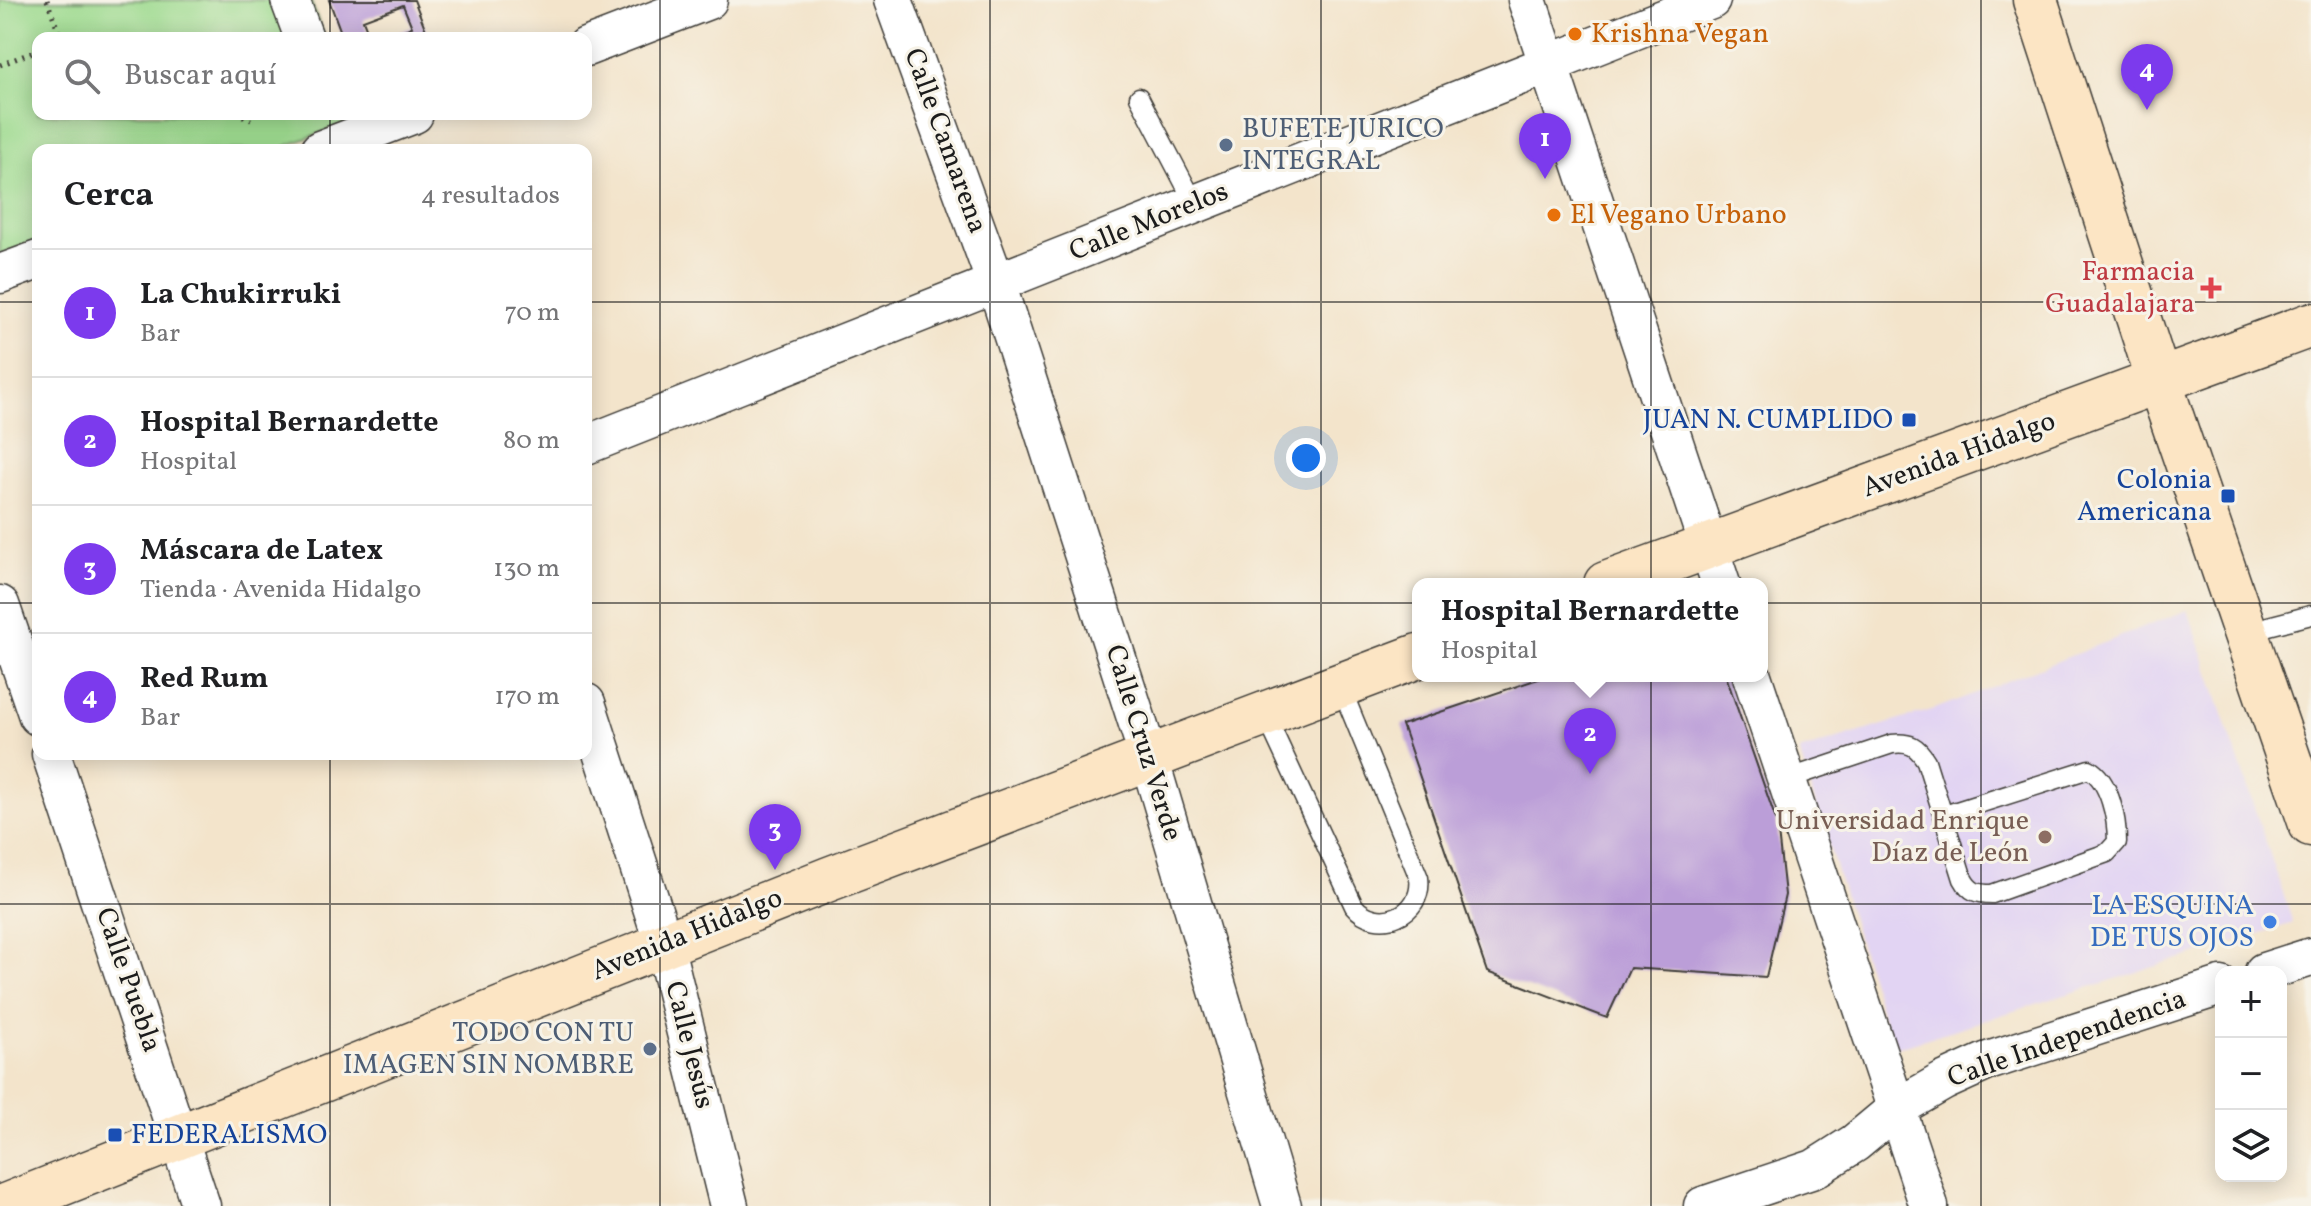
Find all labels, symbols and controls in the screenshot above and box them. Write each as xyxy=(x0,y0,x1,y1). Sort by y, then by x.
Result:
place label: Krishna Vegan xyxy=(1591,15,1769,54)
marker: Krishna Vegan xyxy=(1566,25,1584,43)
search box xyxy=(32,32,592,120)
street label: Calle Camarena xyxy=(893,43,997,239)
pin: 4 xyxy=(2121,44,2173,110)
icon: search xyxy=(60,54,104,98)
text: Buscar aquí xyxy=(124,55,277,97)
place label: BUFETE JURICO INTEGRAL xyxy=(1242,110,1444,181)
pin: 1 xyxy=(1519,113,1571,179)
marker: BUFETE JURICO INTEGRAL xyxy=(1217,136,1235,154)
street label: Calle Morelos xyxy=(1064,172,1234,272)
text: Cerca xyxy=(64,173,154,220)
text: 4 resultados xyxy=(421,178,560,214)
place label: El Vegano Urbano xyxy=(1570,196,1787,235)
marker: El Vegano Urbano xyxy=(1545,206,1563,224)
place label: Farmacia Guadalajara xyxy=(2045,253,2195,324)
text: La Chukirruki xyxy=(140,274,341,316)
marker: Farmacia Guadalajara xyxy=(2202,279,2220,297)
text: 1 xyxy=(85,295,95,331)
text: 70 m xyxy=(505,295,560,331)
text: Bar xyxy=(140,316,180,352)
place label: JUAN N. CUMPLIDO xyxy=(1643,401,1893,440)
text: Hospital Bernardette xyxy=(140,402,439,444)
street label: Avenida Hidalgo xyxy=(1857,402,2061,508)
marker: JUAN N. CUMPLIDO xyxy=(1900,411,1918,429)
text: 2 xyxy=(83,423,97,459)
text: 80 m xyxy=(503,423,560,459)
your location xyxy=(1286,438,1326,478)
text: Hospital xyxy=(140,444,237,480)
place label: Colonia Americana xyxy=(2077,461,2212,532)
marker: Colonia Americana xyxy=(2219,487,2237,505)
text: Máscara de Latex xyxy=(140,530,383,572)
text: 3 xyxy=(83,551,97,587)
text: 130 m xyxy=(493,551,560,587)
text: Tienda · Avenida Hidalgo xyxy=(140,572,421,608)
popup xyxy=(1412,578,1768,682)
text: Hospital Bernardette xyxy=(1441,591,1739,633)
text: Hospital xyxy=(1441,633,1538,669)
street label: Calle Cruz Verde xyxy=(1095,640,1191,846)
text: Red Rum xyxy=(140,658,268,700)
text: 4 xyxy=(82,679,98,715)
text: 170 m xyxy=(495,679,560,715)
text: Bar xyxy=(140,700,180,736)
pin: 2 xyxy=(1564,708,1616,774)
place label: Universidad Enrique Díaz de León xyxy=(1776,802,2029,873)
pin: 3 xyxy=(749,804,801,870)
marker: Universidad Enrique Díaz de León xyxy=(2036,828,2054,846)
street label: Avenida Hidalgo xyxy=(586,879,788,991)
place label: LA ESQUINA DE TUS OJOS xyxy=(2090,887,2254,958)
street label: Calle Puebla xyxy=(85,902,171,1058)
marker: LA ESQUINA DE TUS OJOS xyxy=(2261,913,2279,931)
map controls xyxy=(2215,966,2287,1182)
button: + xyxy=(2215,966,2287,1038)
street label: Calle Jesús xyxy=(654,977,724,1113)
street label: Calle Independencia xyxy=(1942,980,2192,1098)
place label: TODO CON TU IMAGEN SIN NOMBRE xyxy=(343,1014,634,1085)
button: − xyxy=(2215,1038,2287,1110)
marker: TODO CON TU IMAGEN SIN NOMBRE xyxy=(641,1040,659,1058)
button: layers xyxy=(2215,1110,2287,1182)
place label: FEDERALISMO xyxy=(131,1116,327,1155)
marker: FEDERALISMO xyxy=(106,1126,124,1144)

